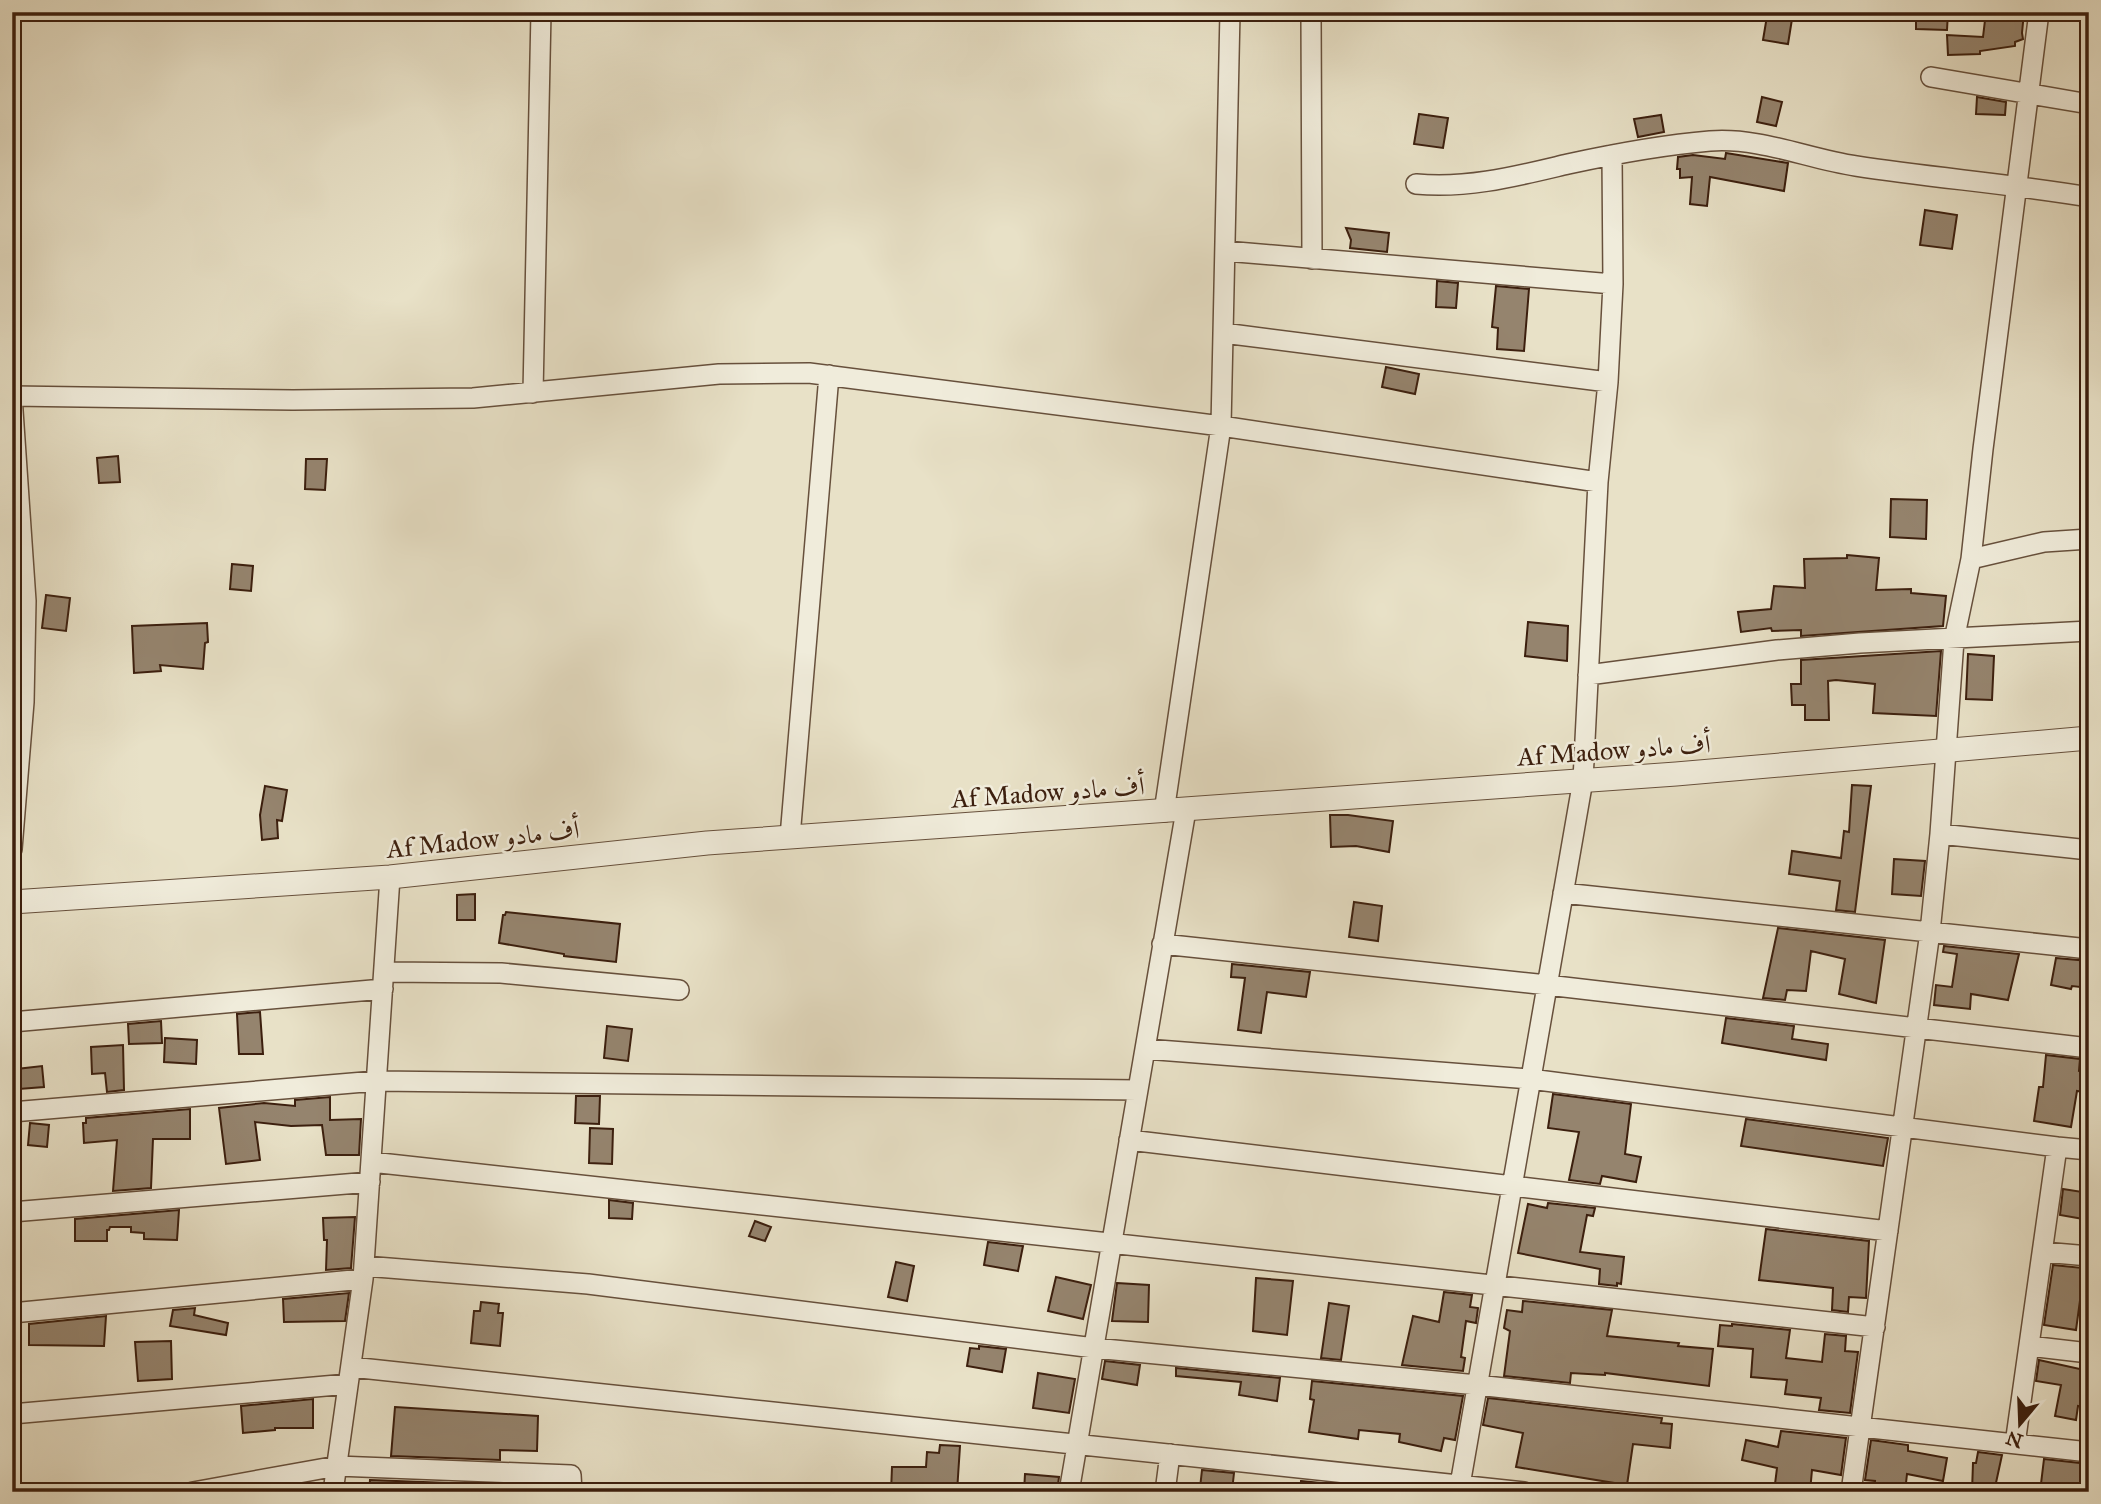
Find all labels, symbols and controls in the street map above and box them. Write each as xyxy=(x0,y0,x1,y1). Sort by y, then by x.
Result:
street label: Af Madow أف مادو xyxy=(1515,726,1712,773)
street label: Af Madow أف مادو xyxy=(949,768,1146,815)
street label: Af Madow أف مادو xyxy=(384,812,581,865)
north arrow xyxy=(1986,1388,2056,1458)
text: N xyxy=(2003,1426,2026,1453)

